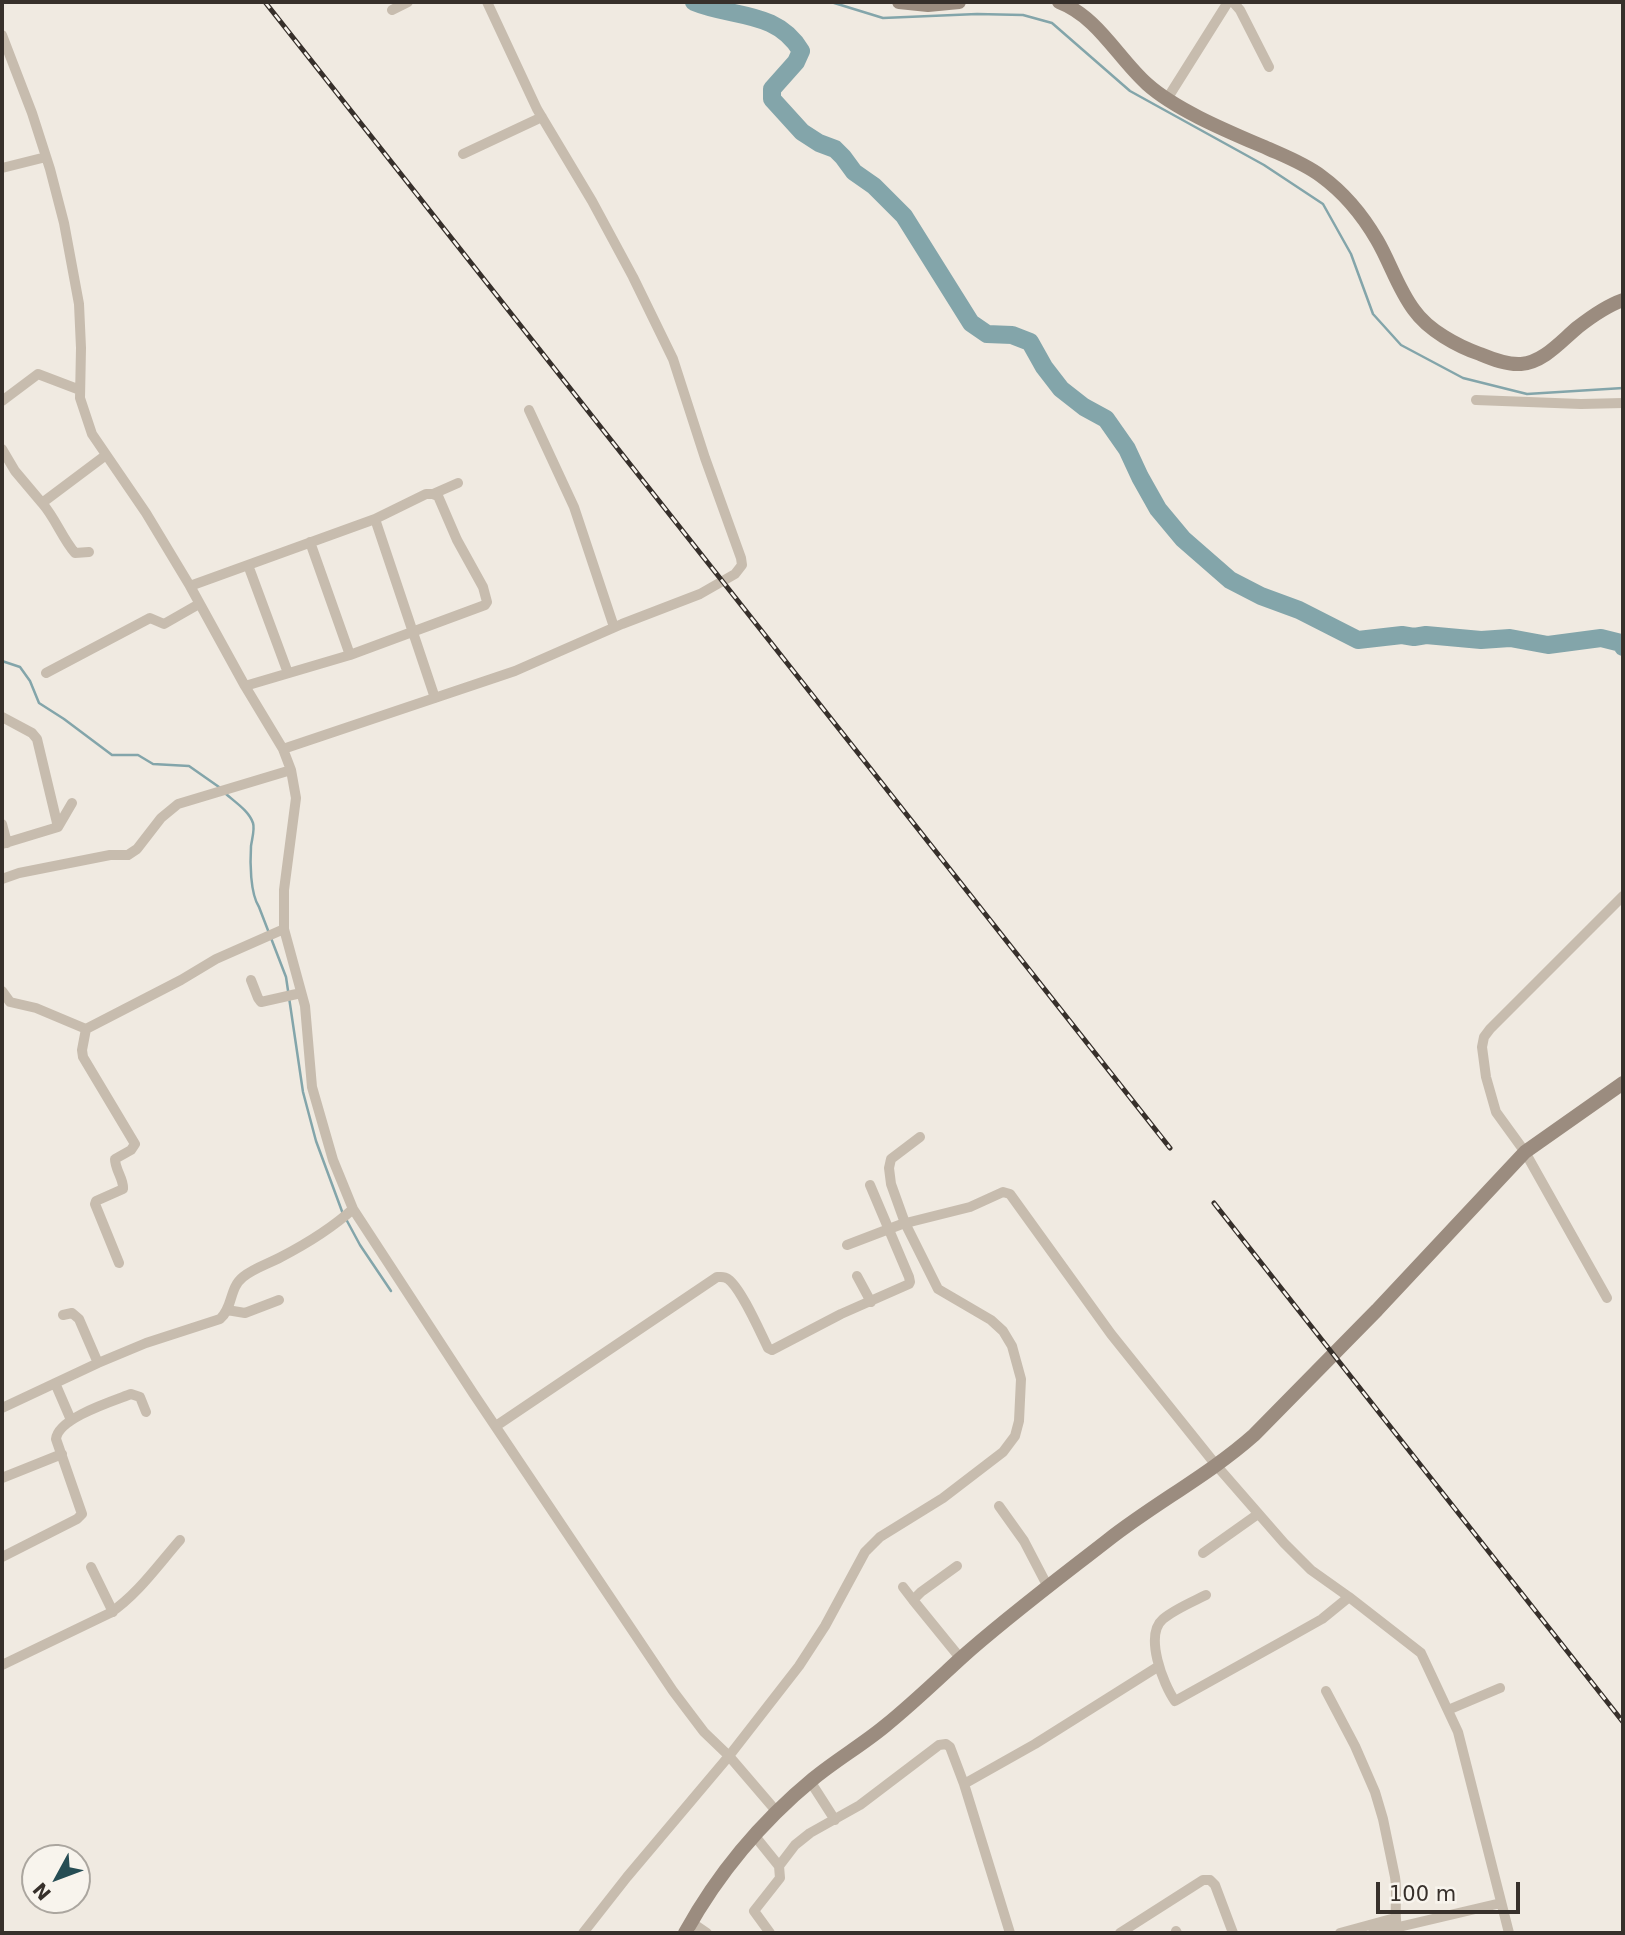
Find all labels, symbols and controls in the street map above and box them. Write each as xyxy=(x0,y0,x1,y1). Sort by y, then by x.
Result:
north arrow xyxy=(21,1844,91,1914)
scale bar xyxy=(1380,1868,1524,1912)
text: N xyxy=(28,1878,55,1905)
text: 100 m xyxy=(1389,1882,1456,1906)

